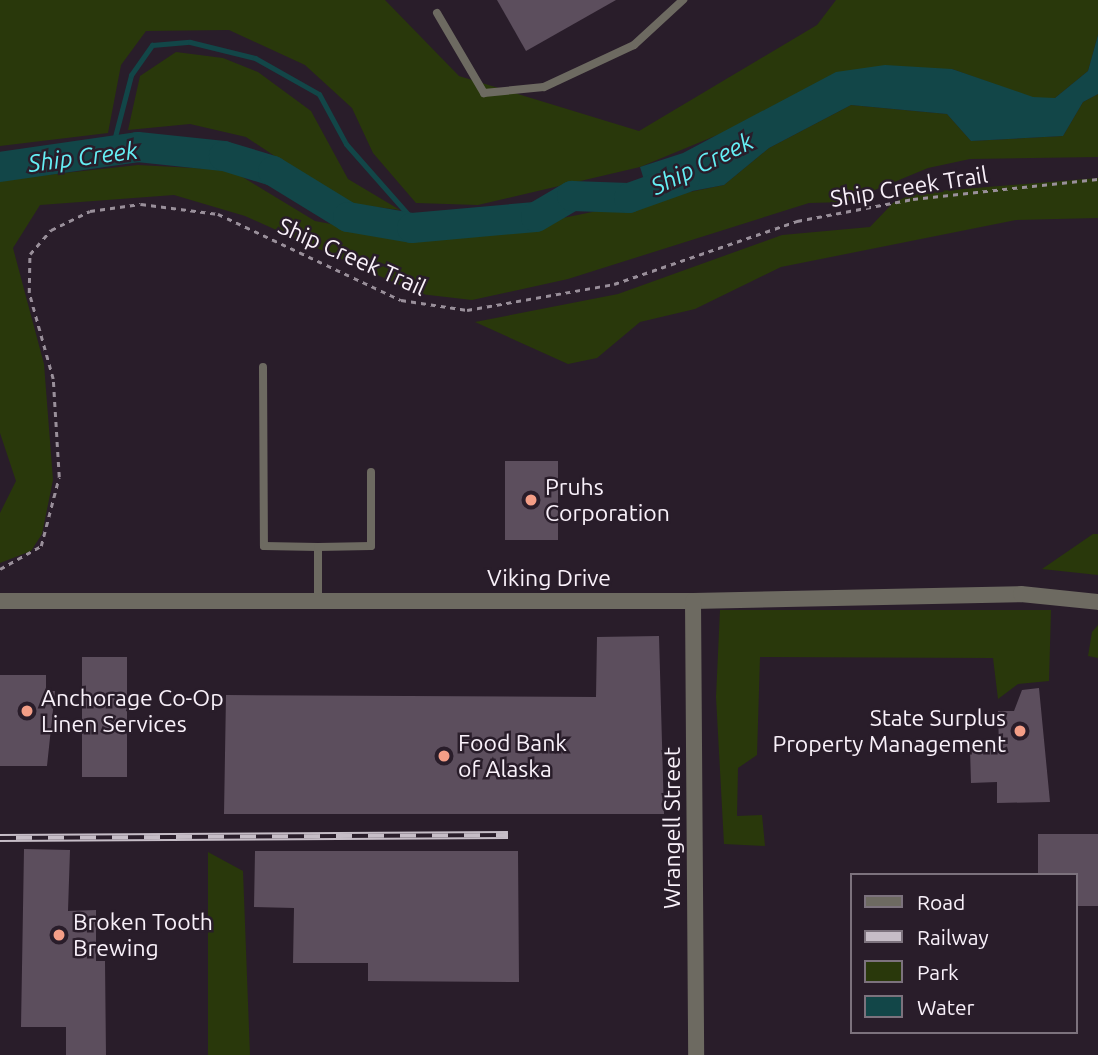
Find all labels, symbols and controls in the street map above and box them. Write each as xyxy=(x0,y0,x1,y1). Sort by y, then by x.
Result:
water label: Ship Creek xyxy=(646,127,758,201)
water label: Ship Creek xyxy=(26,136,140,178)
street label: Ship Creek Trail xyxy=(828,161,990,213)
street label: Ship Creek Trail xyxy=(274,212,430,302)
place label: Pruhs Corporation xyxy=(545,473,670,527)
marker: Pruhs Corporation xyxy=(523,492,539,508)
street label: Viking Drive xyxy=(487,564,611,592)
place label: Anchorage Co-Op Linen Services xyxy=(41,684,224,738)
marker: Anchorage Co-Op Linen Services xyxy=(19,703,35,719)
place label: State Surplus Property Management xyxy=(772,704,1006,758)
marker: State Surplus Property Management xyxy=(1012,723,1028,739)
place label: Food Bank of Alaska xyxy=(458,729,567,783)
street label: Wrangell Street xyxy=(658,747,686,909)
marker: Food Bank of Alaska xyxy=(436,748,452,764)
legend xyxy=(850,873,1077,1034)
text: Road xyxy=(917,890,965,914)
place label: Broken Tooth Brewing xyxy=(73,908,213,962)
text: Railway xyxy=(917,925,989,949)
marker: Broken Tooth Brewing xyxy=(51,927,67,943)
text: Park xyxy=(917,960,959,984)
text: Water xyxy=(917,995,975,1019)

